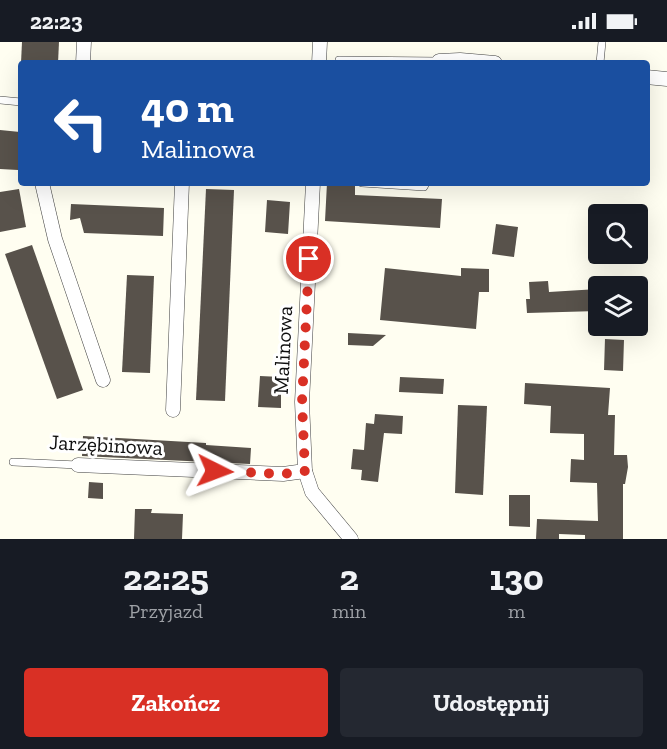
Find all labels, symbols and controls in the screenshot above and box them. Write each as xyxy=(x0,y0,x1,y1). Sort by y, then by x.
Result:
text: 22:23 xyxy=(30,8,83,35)
text: 40 m xyxy=(141,82,234,133)
icon: left xyxy=(42,84,120,162)
text: Malinowa xyxy=(141,133,255,165)
map controls xyxy=(588,204,648,336)
button: search xyxy=(588,204,648,264)
pin xyxy=(283,233,334,284)
icon: arrive xyxy=(292,242,325,275)
button: layers xyxy=(588,276,648,336)
street label: Malinowa xyxy=(268,305,297,395)
street label: Jarzębinowa xyxy=(49,429,163,460)
position arrow xyxy=(183,439,247,503)
text: 22:25 xyxy=(123,556,209,599)
text: 2 xyxy=(339,556,359,599)
text: 130 xyxy=(489,556,544,599)
text: Przyjazd xyxy=(129,599,203,623)
text: min xyxy=(332,599,366,623)
text: m xyxy=(508,599,525,623)
button: Zakończ xyxy=(24,668,328,737)
button: Udostępnij xyxy=(340,668,643,737)

